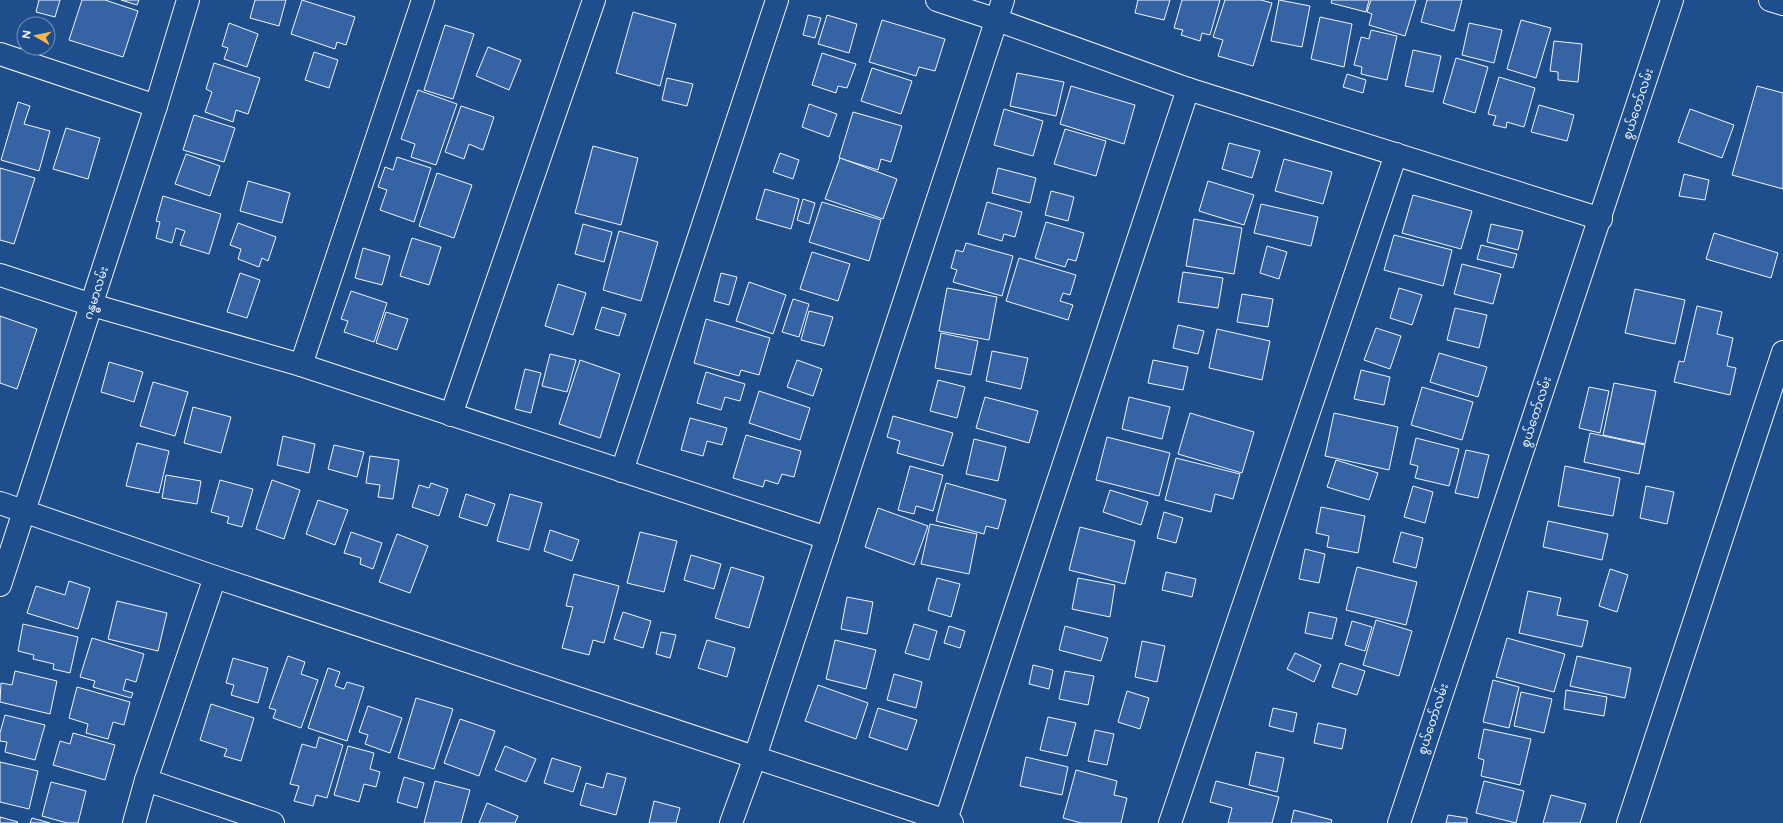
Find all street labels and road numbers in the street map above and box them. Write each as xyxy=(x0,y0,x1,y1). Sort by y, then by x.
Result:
street label: စွယ်တော်လမ်း xyxy=(1618,66,1659,142)
street label: ဂန္ဓမာလမ်း xyxy=(79,264,114,322)
street label: စွယ်တော်လမ်း xyxy=(1516,374,1557,450)
street label: စွယ်တော်လမ်း xyxy=(1413,681,1454,757)

